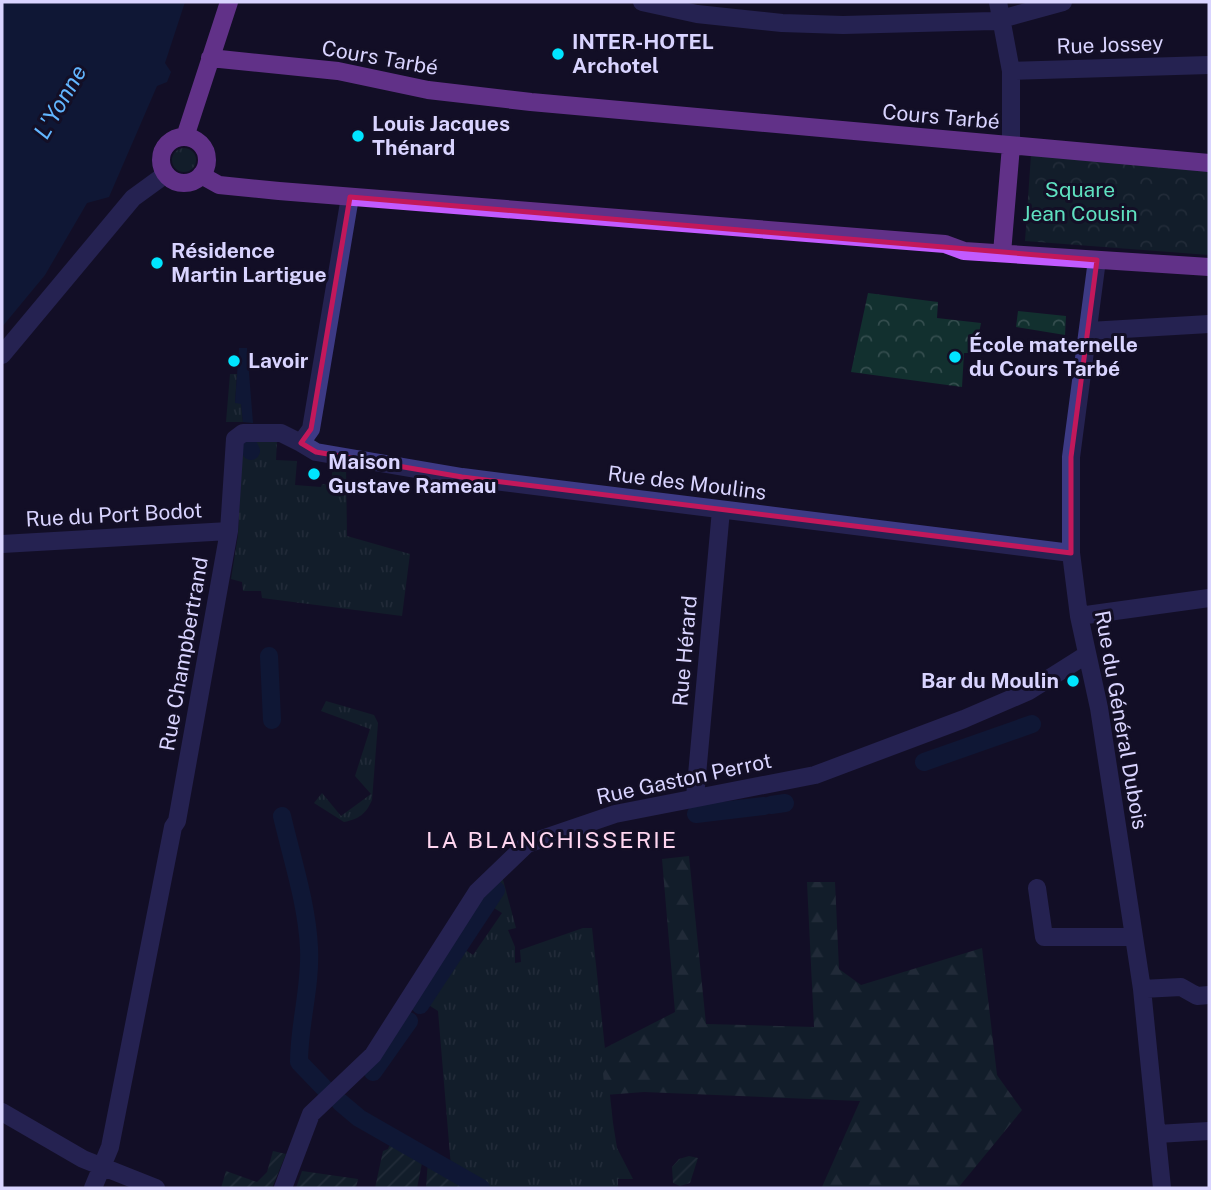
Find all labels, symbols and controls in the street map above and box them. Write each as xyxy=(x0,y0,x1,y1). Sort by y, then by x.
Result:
place label: INTER-HOTEL Archotel xyxy=(572,29,714,78)
street label: Rue Jossey xyxy=(1056,30,1164,59)
street label: Cours Tarbé xyxy=(320,35,440,80)
marker: INTER-HOTEL Archotel xyxy=(550,46,566,62)
water label: L'Yonne xyxy=(28,60,91,144)
street label: Cours Tarbé xyxy=(881,99,1001,134)
place label: Louis Jacques Thénard xyxy=(372,111,510,160)
marker: Louis Jacques Thénard xyxy=(350,128,366,144)
park label: Square Jean Cousin xyxy=(1022,177,1138,226)
place label: Résidence Martin Lartigue xyxy=(171,238,327,287)
marker: Résidence Martin Lartigue xyxy=(149,255,165,271)
place label: École maternelle du Cours Tarbé xyxy=(969,332,1138,381)
place label: Lavoir xyxy=(248,348,309,373)
marker: École maternelle du Cours Tarbé xyxy=(947,349,963,365)
marker: Lavoir xyxy=(226,353,242,369)
place label: Maison Gustave Rameau xyxy=(328,449,497,498)
street label: Rue des Moulins xyxy=(606,460,768,505)
marker: Maison Gustave Rameau xyxy=(306,466,322,482)
street label: Rue du Port Bodot xyxy=(25,497,203,532)
street label: Rue Champbertrand xyxy=(154,555,213,753)
street label: Rue Hérard xyxy=(667,595,702,707)
street label: Rue du Général Dubois xyxy=(1090,608,1153,831)
place label: Bar du Moulin xyxy=(921,668,1059,693)
marker: Bar du Moulin xyxy=(1065,673,1081,689)
street label: Rue Gaston Perrot xyxy=(594,748,774,809)
district label: LA BLANCHISSERIE xyxy=(426,826,678,853)

